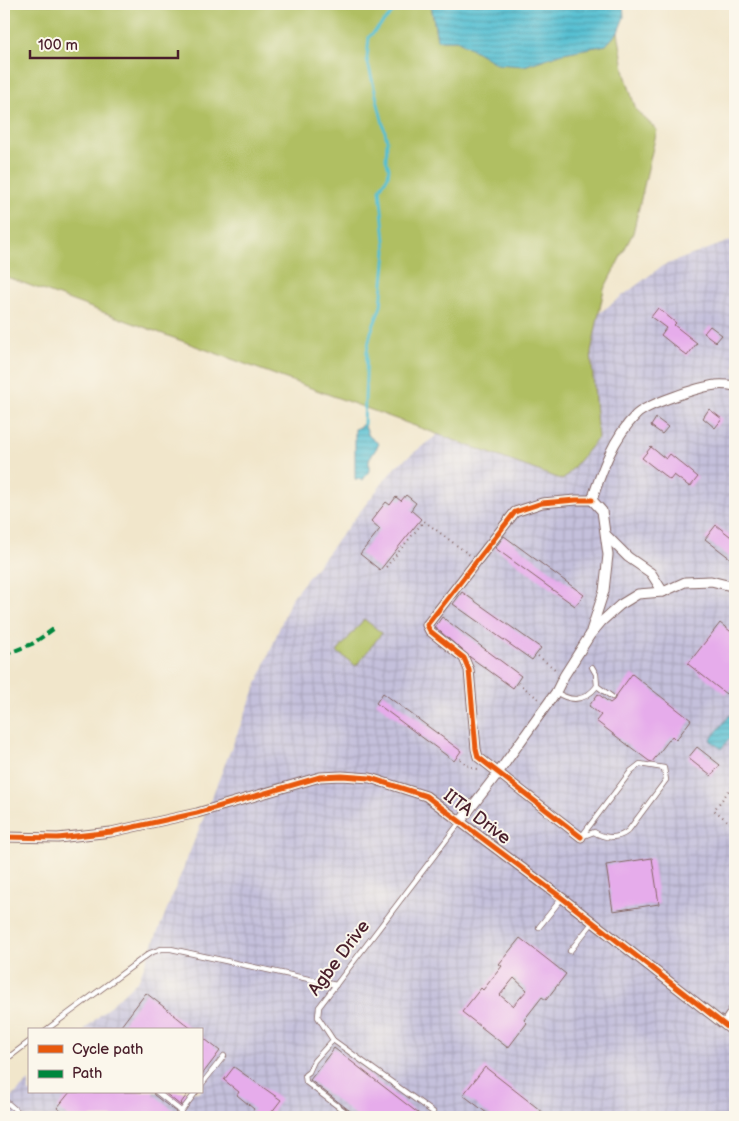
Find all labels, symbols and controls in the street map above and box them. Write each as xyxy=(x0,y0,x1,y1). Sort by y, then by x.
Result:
scale bar xyxy=(30,28,178,60)
text: 100 m xyxy=(38,36,78,55)
street label: IITA Drive xyxy=(439,785,515,849)
street label: Agbe Drive xyxy=(304,916,374,1000)
legend xyxy=(28,1028,202,1094)
text: Cycle path xyxy=(72,1040,143,1059)
text: Path xyxy=(72,1064,102,1083)

